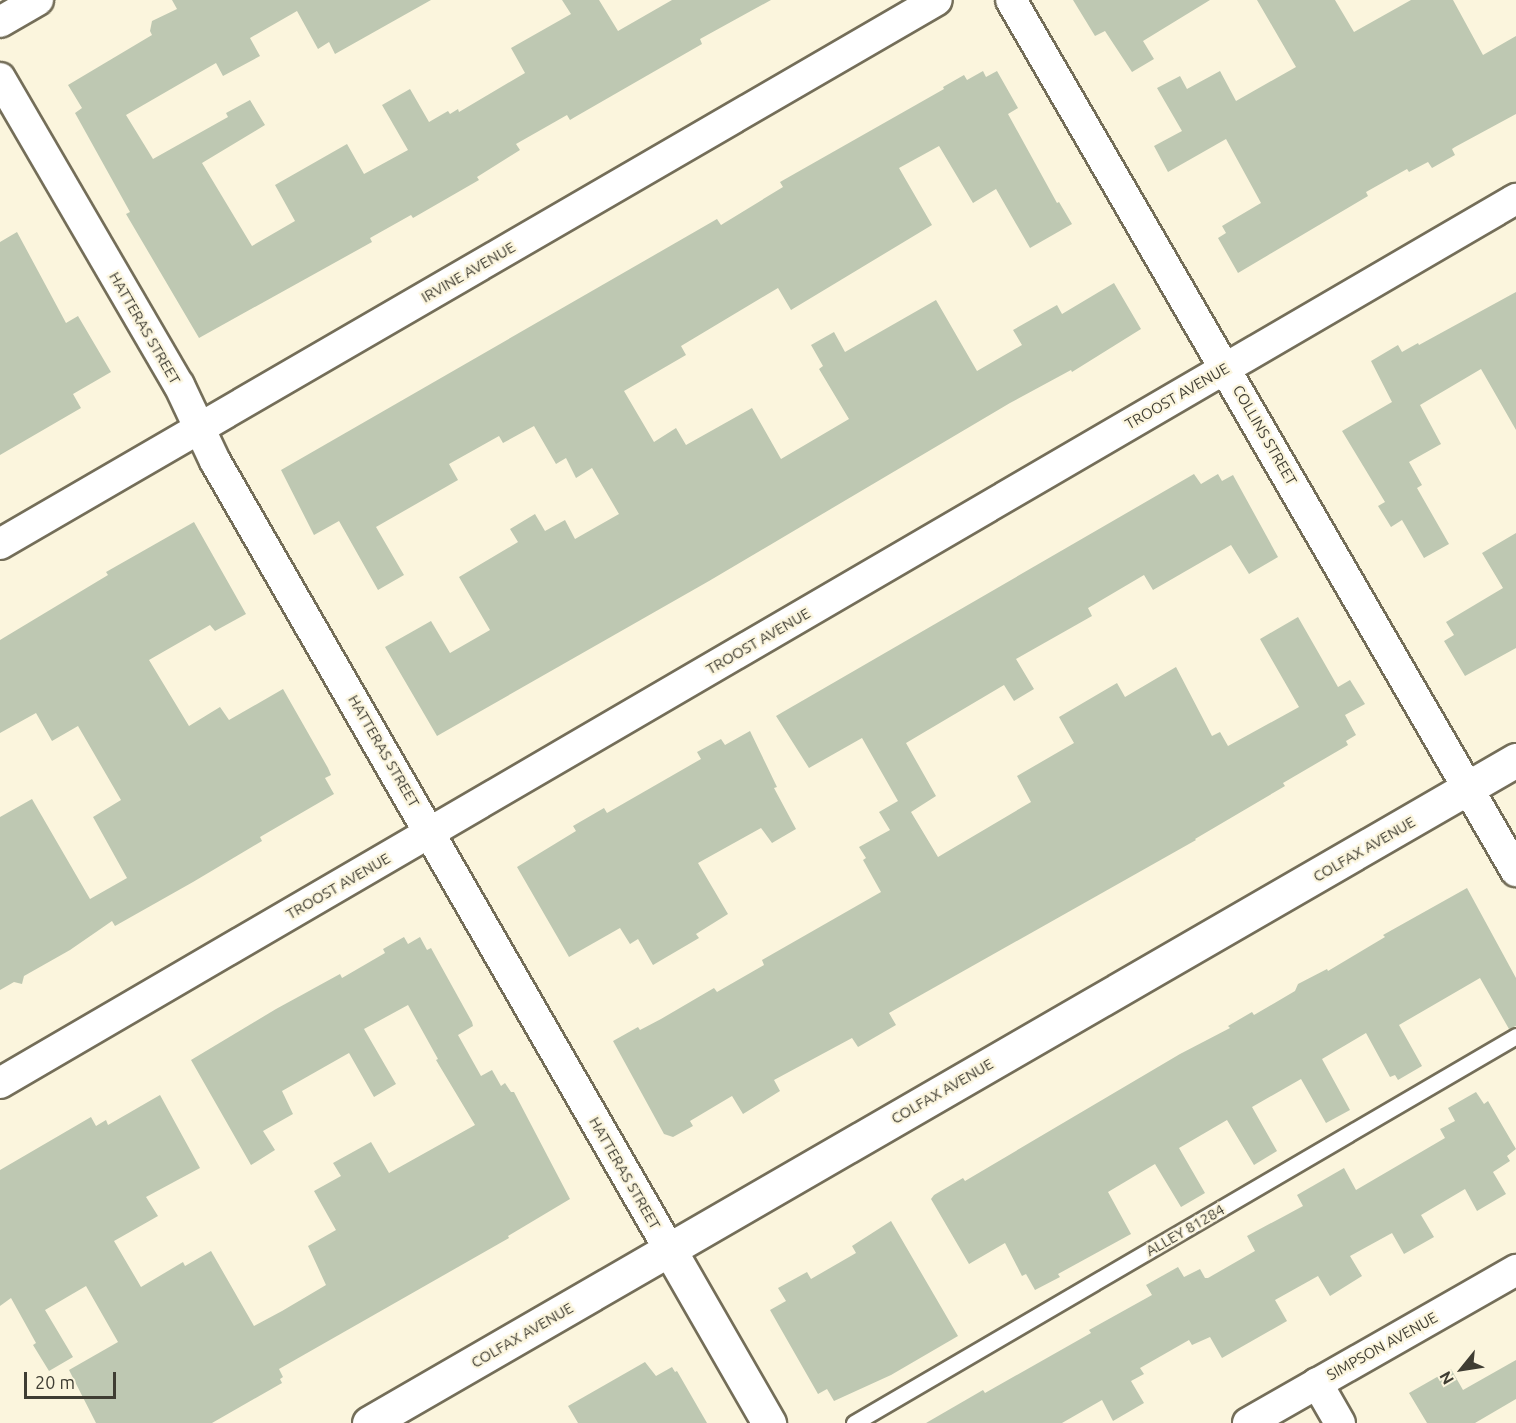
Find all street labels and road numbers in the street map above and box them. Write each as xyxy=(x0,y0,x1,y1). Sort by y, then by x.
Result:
street label: IRVINE AVENUE xyxy=(418,238,518,306)
street label: HATTERAS STREET xyxy=(106,269,184,387)
street label: TROOST AVENUE xyxy=(1122,359,1232,433)
street label: COLLINS STREET xyxy=(1229,382,1301,488)
street label: TROOST AVENUE xyxy=(703,604,813,678)
street label: HATTERAS STREET xyxy=(345,692,423,810)
street label: COLFAX AVENUE xyxy=(1310,813,1418,885)
street label: TROOST AVENUE xyxy=(283,849,393,923)
street label: COLFAX AVENUE xyxy=(888,1055,996,1127)
street label: HATTERAS STREET xyxy=(586,1114,664,1232)
street label: ALLEY 81284 xyxy=(1142,1200,1228,1260)
street label: COLFAX AVENUE xyxy=(468,1299,576,1371)
street label: SIMPSON AVENUE xyxy=(1324,1308,1440,1384)

